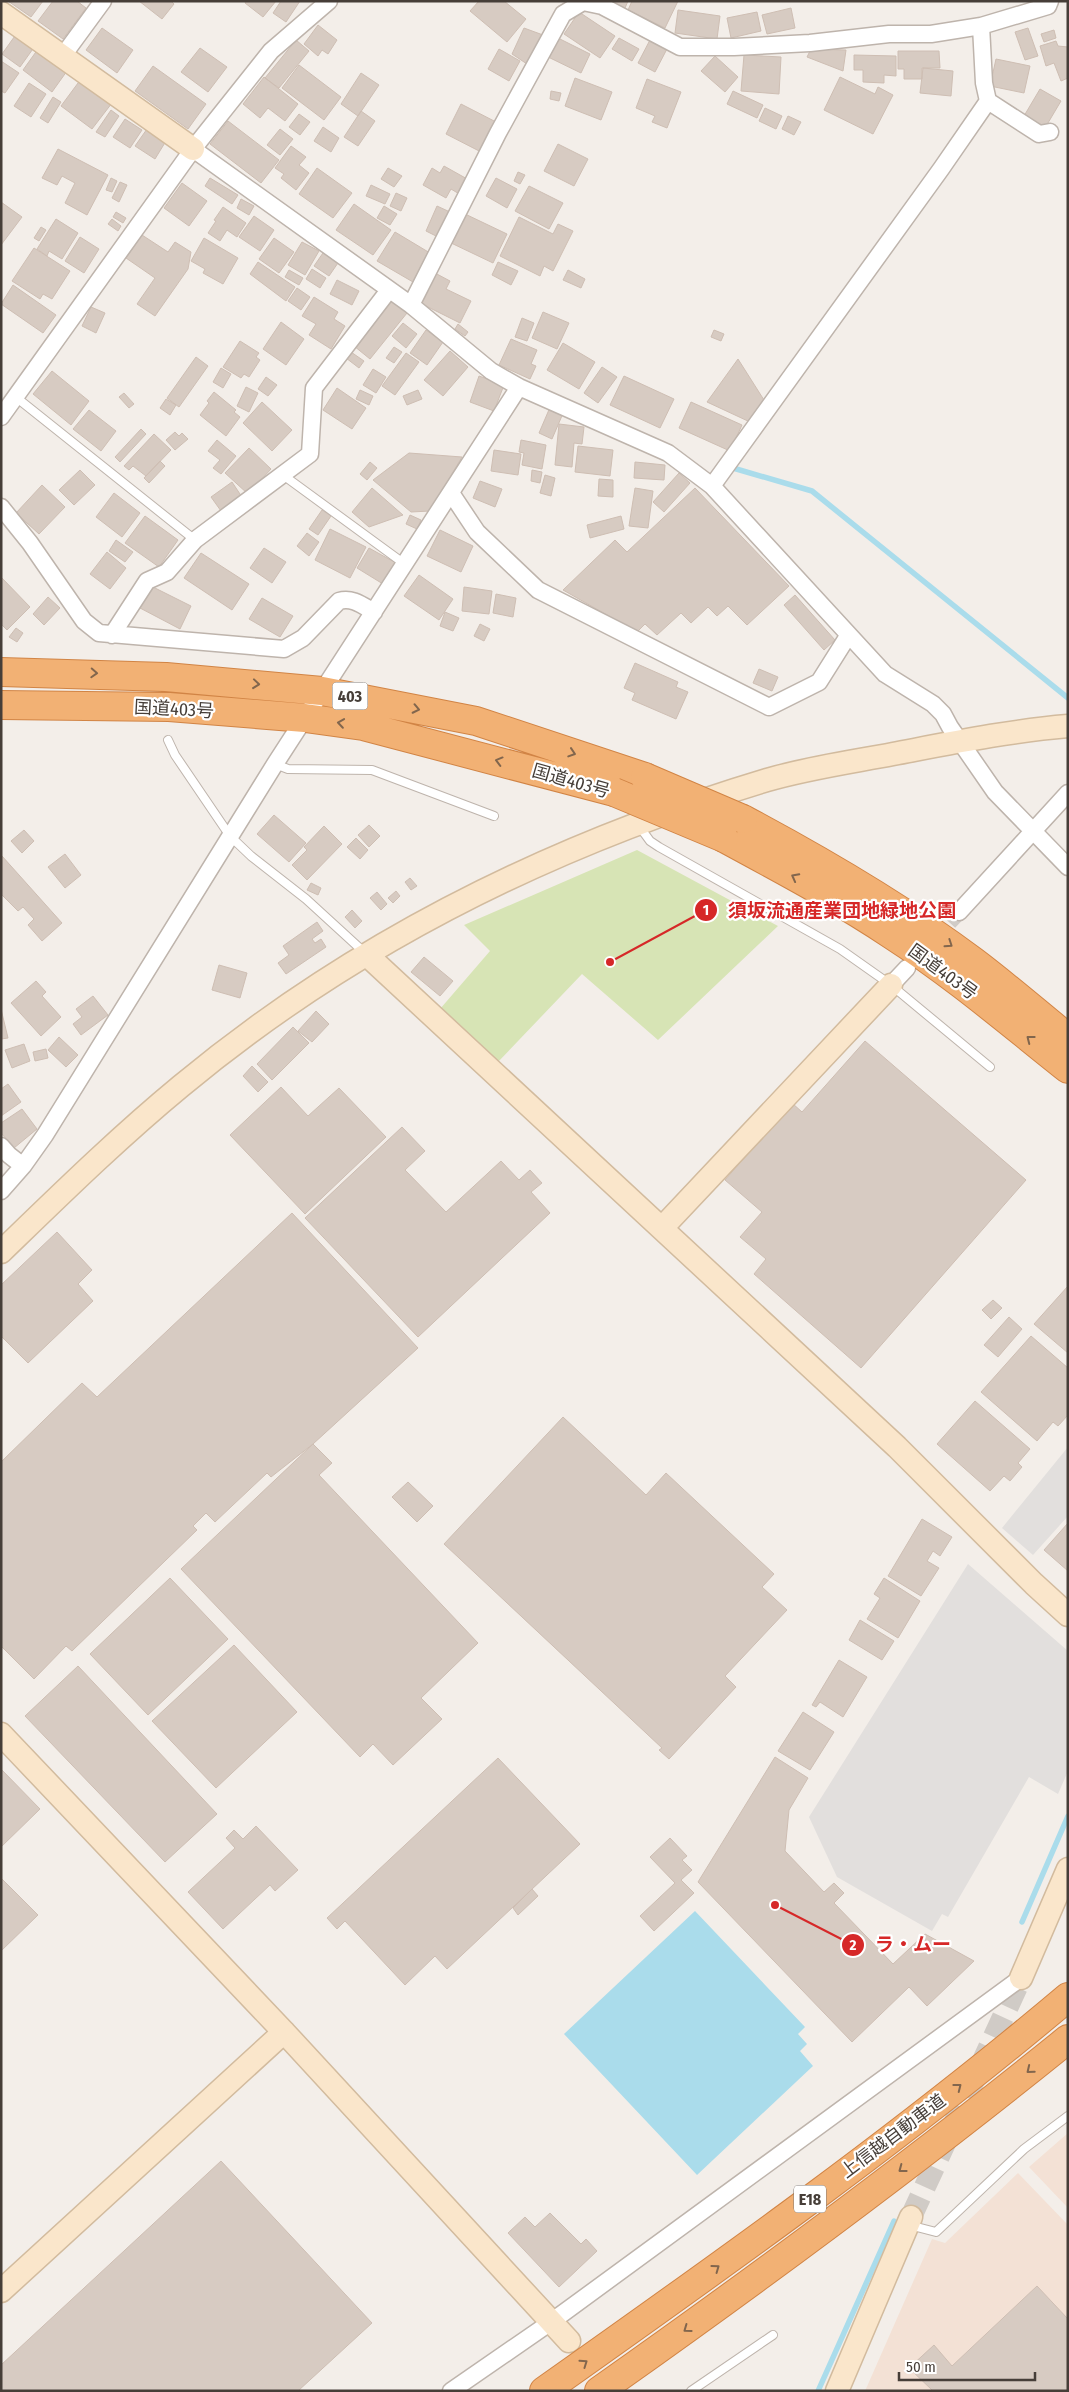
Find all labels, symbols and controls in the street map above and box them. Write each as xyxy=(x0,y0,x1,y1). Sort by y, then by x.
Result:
one-way arrow xyxy=(90,668,98,679)
one-way arrow xyxy=(252,678,260,689)
road number: 403 xyxy=(332,682,368,709)
street label: 国道403号 xyxy=(133,696,215,722)
one-way arrow xyxy=(412,703,421,714)
one-way arrow xyxy=(337,718,345,729)
one-way arrow xyxy=(568,747,576,757)
one-way arrow xyxy=(495,756,504,767)
street label: 国道403号 xyxy=(530,759,612,803)
one-way arrow xyxy=(792,873,801,883)
callout: 須坂流通産業団地緑地公園 xyxy=(693,893,966,927)
text: 須坂流通産業団地緑地公園 xyxy=(728,899,956,922)
text: 1 xyxy=(703,901,709,919)
one-way arrow xyxy=(943,938,953,947)
street label: 国道403号 xyxy=(904,940,982,1004)
one-way arrow xyxy=(1026,1035,1035,1044)
callout: ラ・ムー xyxy=(840,1928,961,1962)
text: ラ・ムー xyxy=(875,1933,951,1956)
text: 2 xyxy=(849,1936,857,1954)
one-way arrow xyxy=(1027,2064,1036,2072)
one-way arrow xyxy=(952,2084,961,2092)
street label: 上信越自動車道 xyxy=(836,2089,950,2183)
one-way arrow xyxy=(899,2164,908,2172)
road number: E18 xyxy=(794,2186,826,2212)
one-way arrow xyxy=(710,2265,720,2274)
one-way arrow xyxy=(683,2323,693,2332)
scale bar xyxy=(899,2350,1035,2382)
text: 50 m xyxy=(906,2358,936,2376)
one-way arrow xyxy=(578,2360,588,2369)

